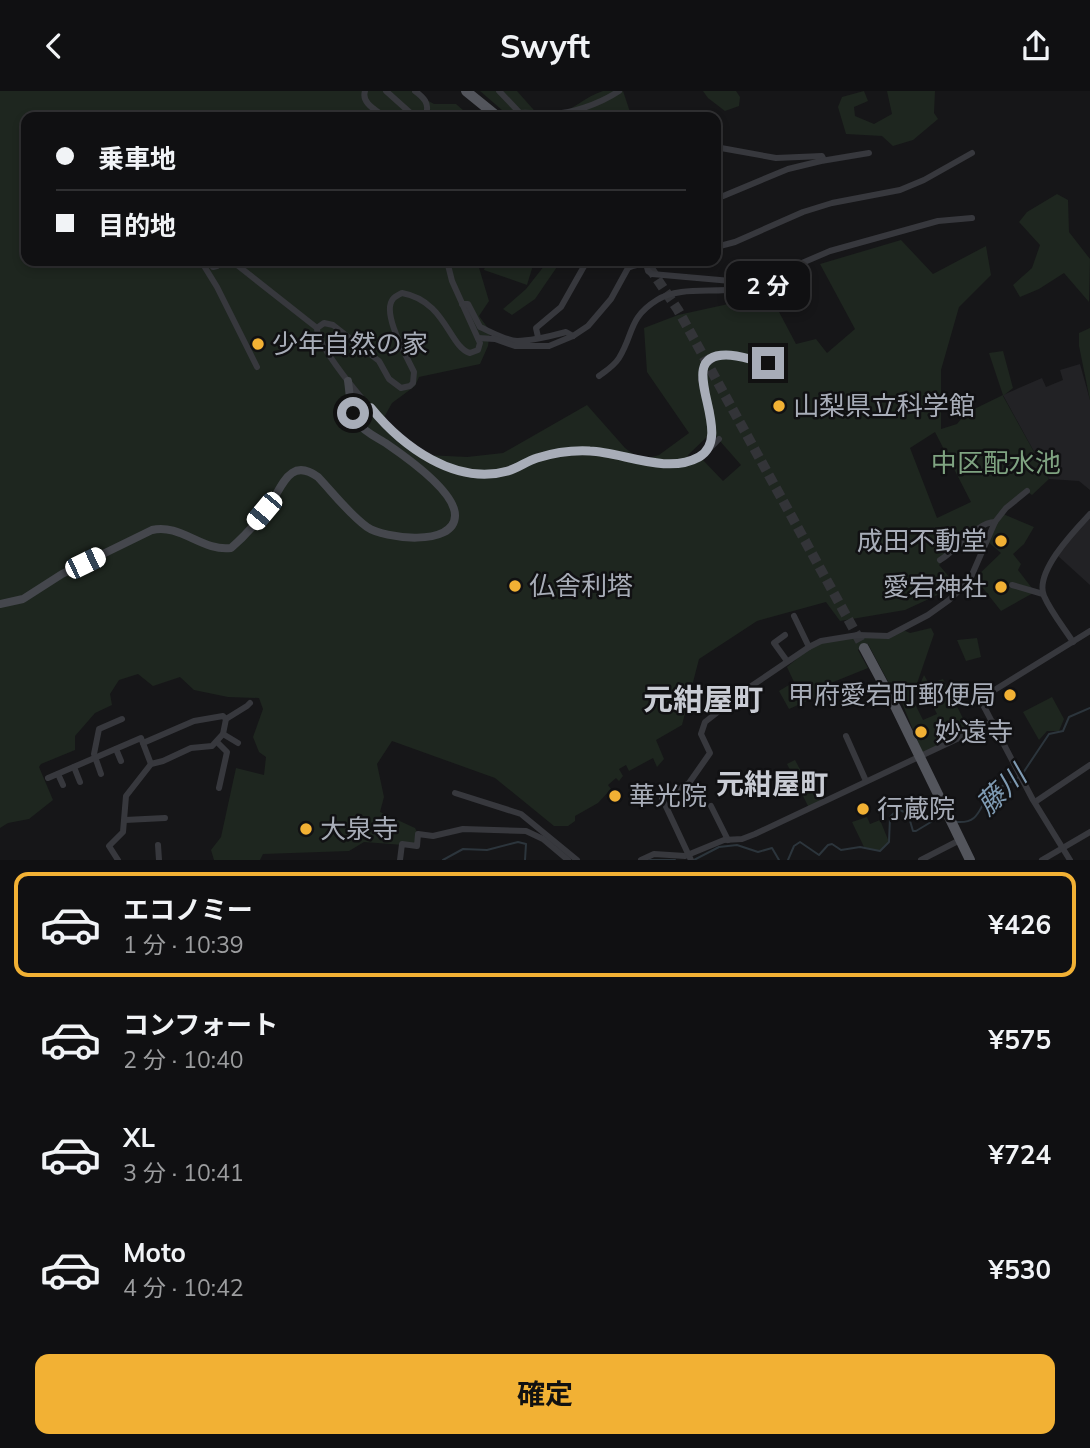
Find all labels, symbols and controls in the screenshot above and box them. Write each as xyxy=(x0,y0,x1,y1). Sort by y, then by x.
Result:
text: Swyft xyxy=(500,26,590,66)
icon: back xyxy=(35,27,73,65)
icon: share xyxy=(1017,27,1055,65)
text: 乗車地 xyxy=(98,142,176,175)
text: 目的地 xyxy=(98,209,176,242)
callout: 2 分 xyxy=(726,261,810,310)
text: 2 分 xyxy=(746,271,790,300)
place label: 少年自然の家 xyxy=(272,327,428,360)
marker: 少年自然の家 xyxy=(250,336,266,352)
route end xyxy=(752,347,784,379)
place label: 山梨県立科学館 xyxy=(793,389,975,422)
route start xyxy=(337,397,369,429)
marker: 山梨県立科学館 xyxy=(771,398,787,414)
park label: 中区配水池 xyxy=(931,446,1061,479)
car xyxy=(243,488,286,534)
place label: 成田不動堂 xyxy=(857,524,987,557)
marker: 成田不動堂 xyxy=(993,533,1009,549)
car xyxy=(62,544,109,582)
place label: 仏舎利塔 xyxy=(529,569,633,602)
place label: 愛宕神社 xyxy=(883,570,987,603)
marker: 仏舎利塔 xyxy=(507,578,523,594)
marker: 愛宕神社 xyxy=(993,579,1009,595)
place label: 甲府愛宕町郵便局 xyxy=(788,678,996,711)
district label: 元紺屋町 xyxy=(643,680,763,718)
marker: 甲府愛宕町郵便局 xyxy=(1002,687,1018,703)
place label: 妙遠寺 xyxy=(935,715,1013,748)
marker: 妙遠寺 xyxy=(913,724,929,740)
water label: 藤川 xyxy=(968,756,1035,822)
district label: 元紺屋町 xyxy=(716,766,828,801)
place label: 華光院 xyxy=(629,779,707,812)
marker: 華光院 xyxy=(607,788,623,804)
place label: 行蔵院 xyxy=(877,792,955,825)
marker: 行蔵院 xyxy=(855,801,871,817)
place label: 大泉寺 xyxy=(320,812,398,845)
marker: 大泉寺 xyxy=(298,821,314,837)
icon: car xyxy=(39,893,102,956)
text: エコノミー xyxy=(123,893,253,926)
text: ¥426 xyxy=(989,908,1051,941)
text: 1 分 · 10:39 xyxy=(123,930,244,959)
icon: car xyxy=(39,1008,102,1071)
text: コンフォート xyxy=(123,1008,278,1041)
text: ¥575 xyxy=(989,1023,1051,1056)
text: 2 分 · 10:40 xyxy=(123,1045,244,1074)
text: XL xyxy=(123,1121,155,1154)
icon: car xyxy=(39,1123,102,1186)
text: ¥724 xyxy=(989,1138,1051,1171)
text: 3 分 · 10:41 xyxy=(123,1158,244,1187)
text: Moto xyxy=(123,1236,186,1269)
icon: car xyxy=(39,1238,102,1301)
text: ¥530 xyxy=(989,1253,1051,1286)
text: 4 分 · 10:42 xyxy=(123,1273,244,1302)
button: 確定 xyxy=(35,1354,1055,1434)

